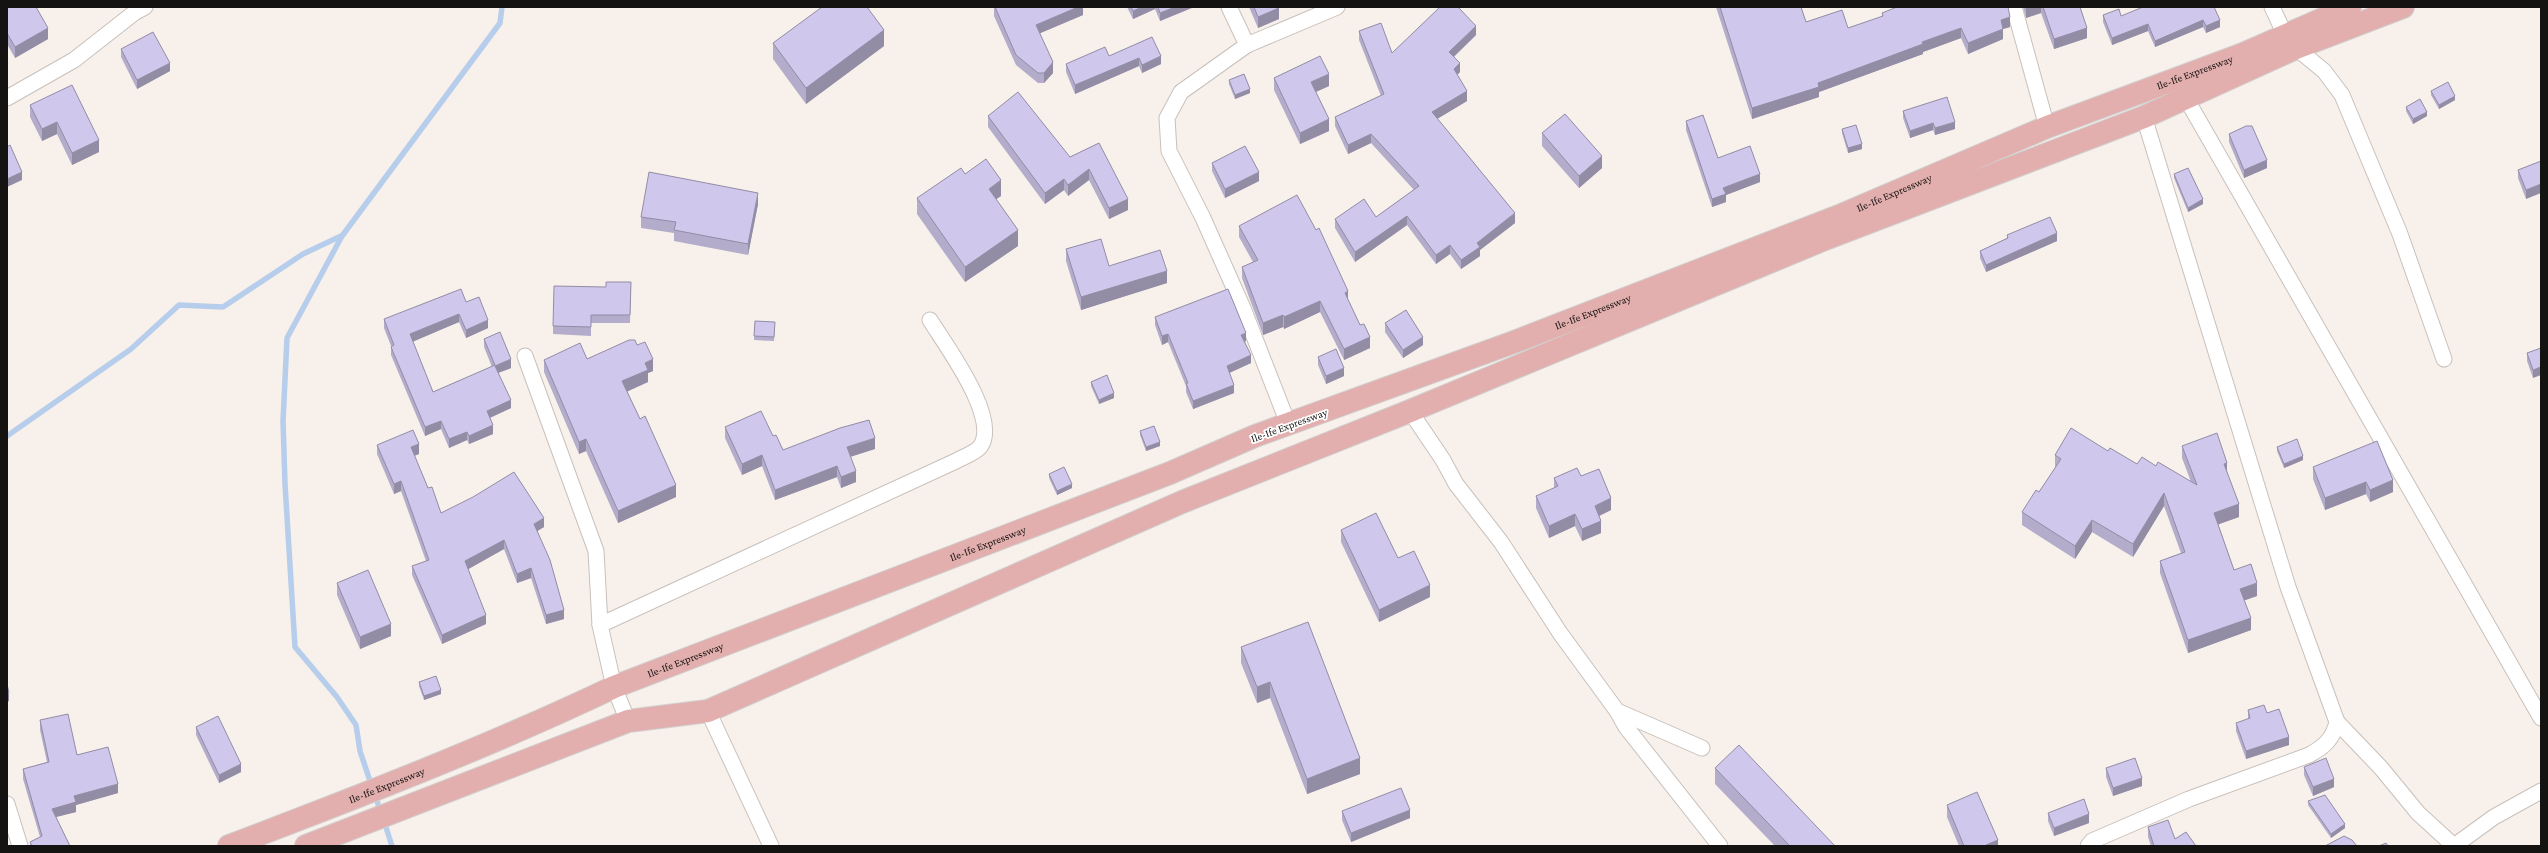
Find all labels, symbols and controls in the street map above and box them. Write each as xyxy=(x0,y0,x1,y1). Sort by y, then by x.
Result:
street label: Ile-Ife Expressway xyxy=(2155,52,2236,92)
street label: Ile-Ife Expressway xyxy=(1855,171,1935,214)
street label: Ile-Ife Expressway xyxy=(1553,291,1634,332)
street label: Ile-Ife Expressway xyxy=(1249,405,1330,445)
street label: Ile-Ife Expressway xyxy=(948,523,1029,563)
street label: Ile-Ife Expressway xyxy=(645,639,726,680)
street label: Ile-Ife Expressway xyxy=(347,764,428,805)

